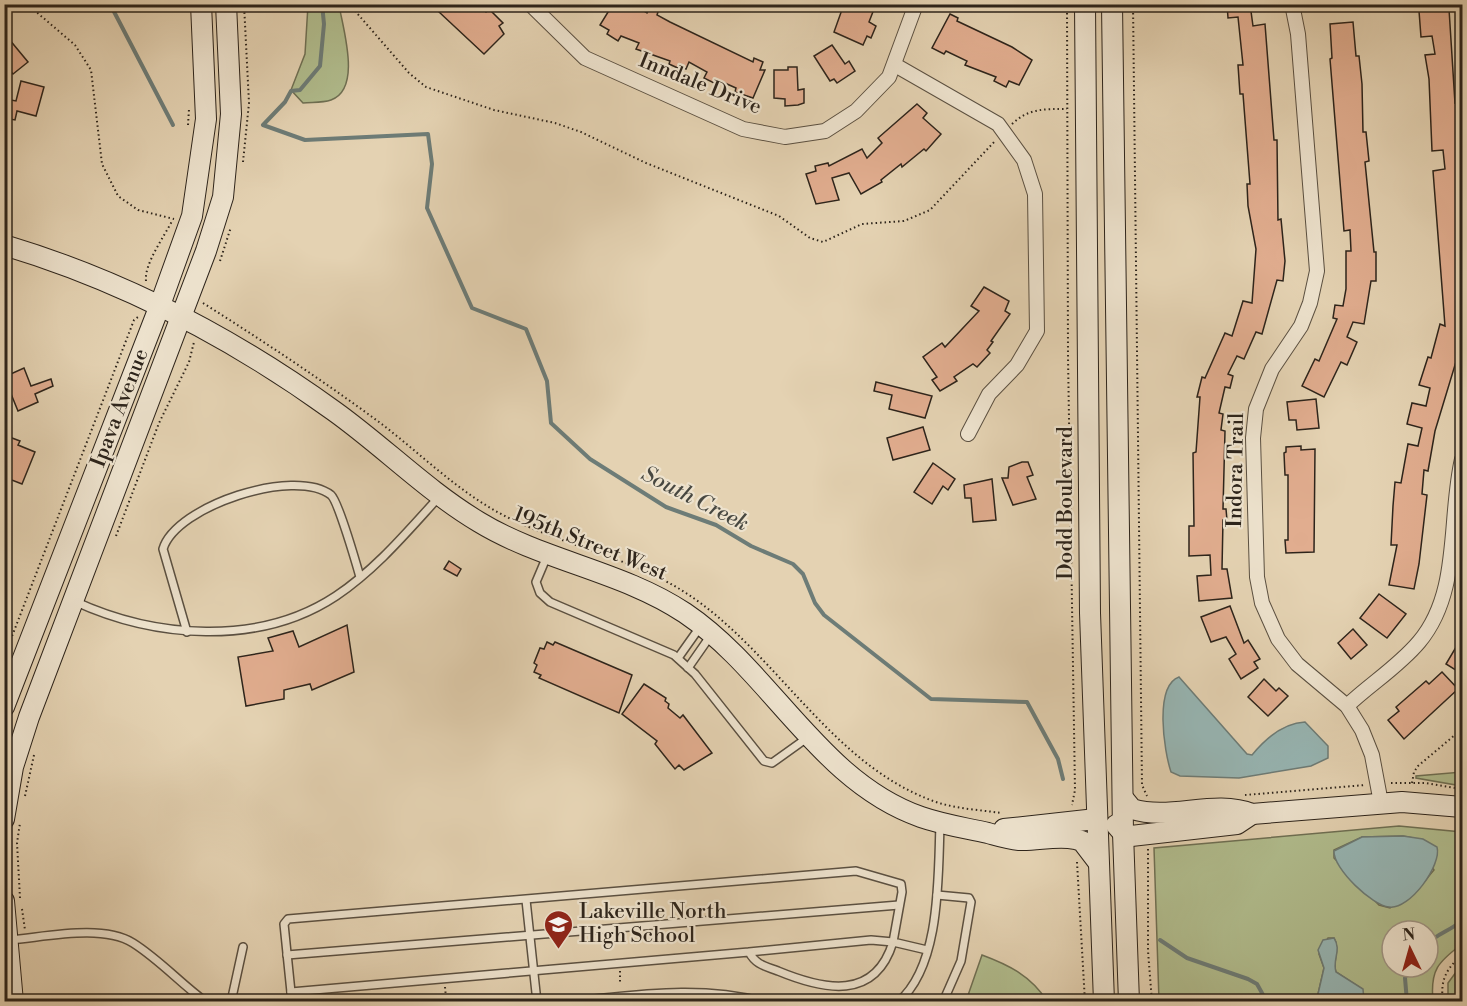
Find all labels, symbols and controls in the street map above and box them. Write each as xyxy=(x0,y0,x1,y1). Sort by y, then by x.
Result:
street label: Inndale Drive xyxy=(635,48,765,120)
street label: Ipava Avenue xyxy=(85,345,155,471)
street label: Indora Trail xyxy=(1222,412,1250,528)
street label: Dodd Boulevard xyxy=(1053,426,1079,580)
water label: South Creek xyxy=(637,460,753,538)
street label: 195th Street West xyxy=(509,501,671,587)
place label: Lakeville North High School xyxy=(579,899,727,949)
school or university icon: Lakeville North High School xyxy=(542,908,574,950)
north arrow xyxy=(1380,919,1440,979)
text: N xyxy=(1402,925,1416,946)

